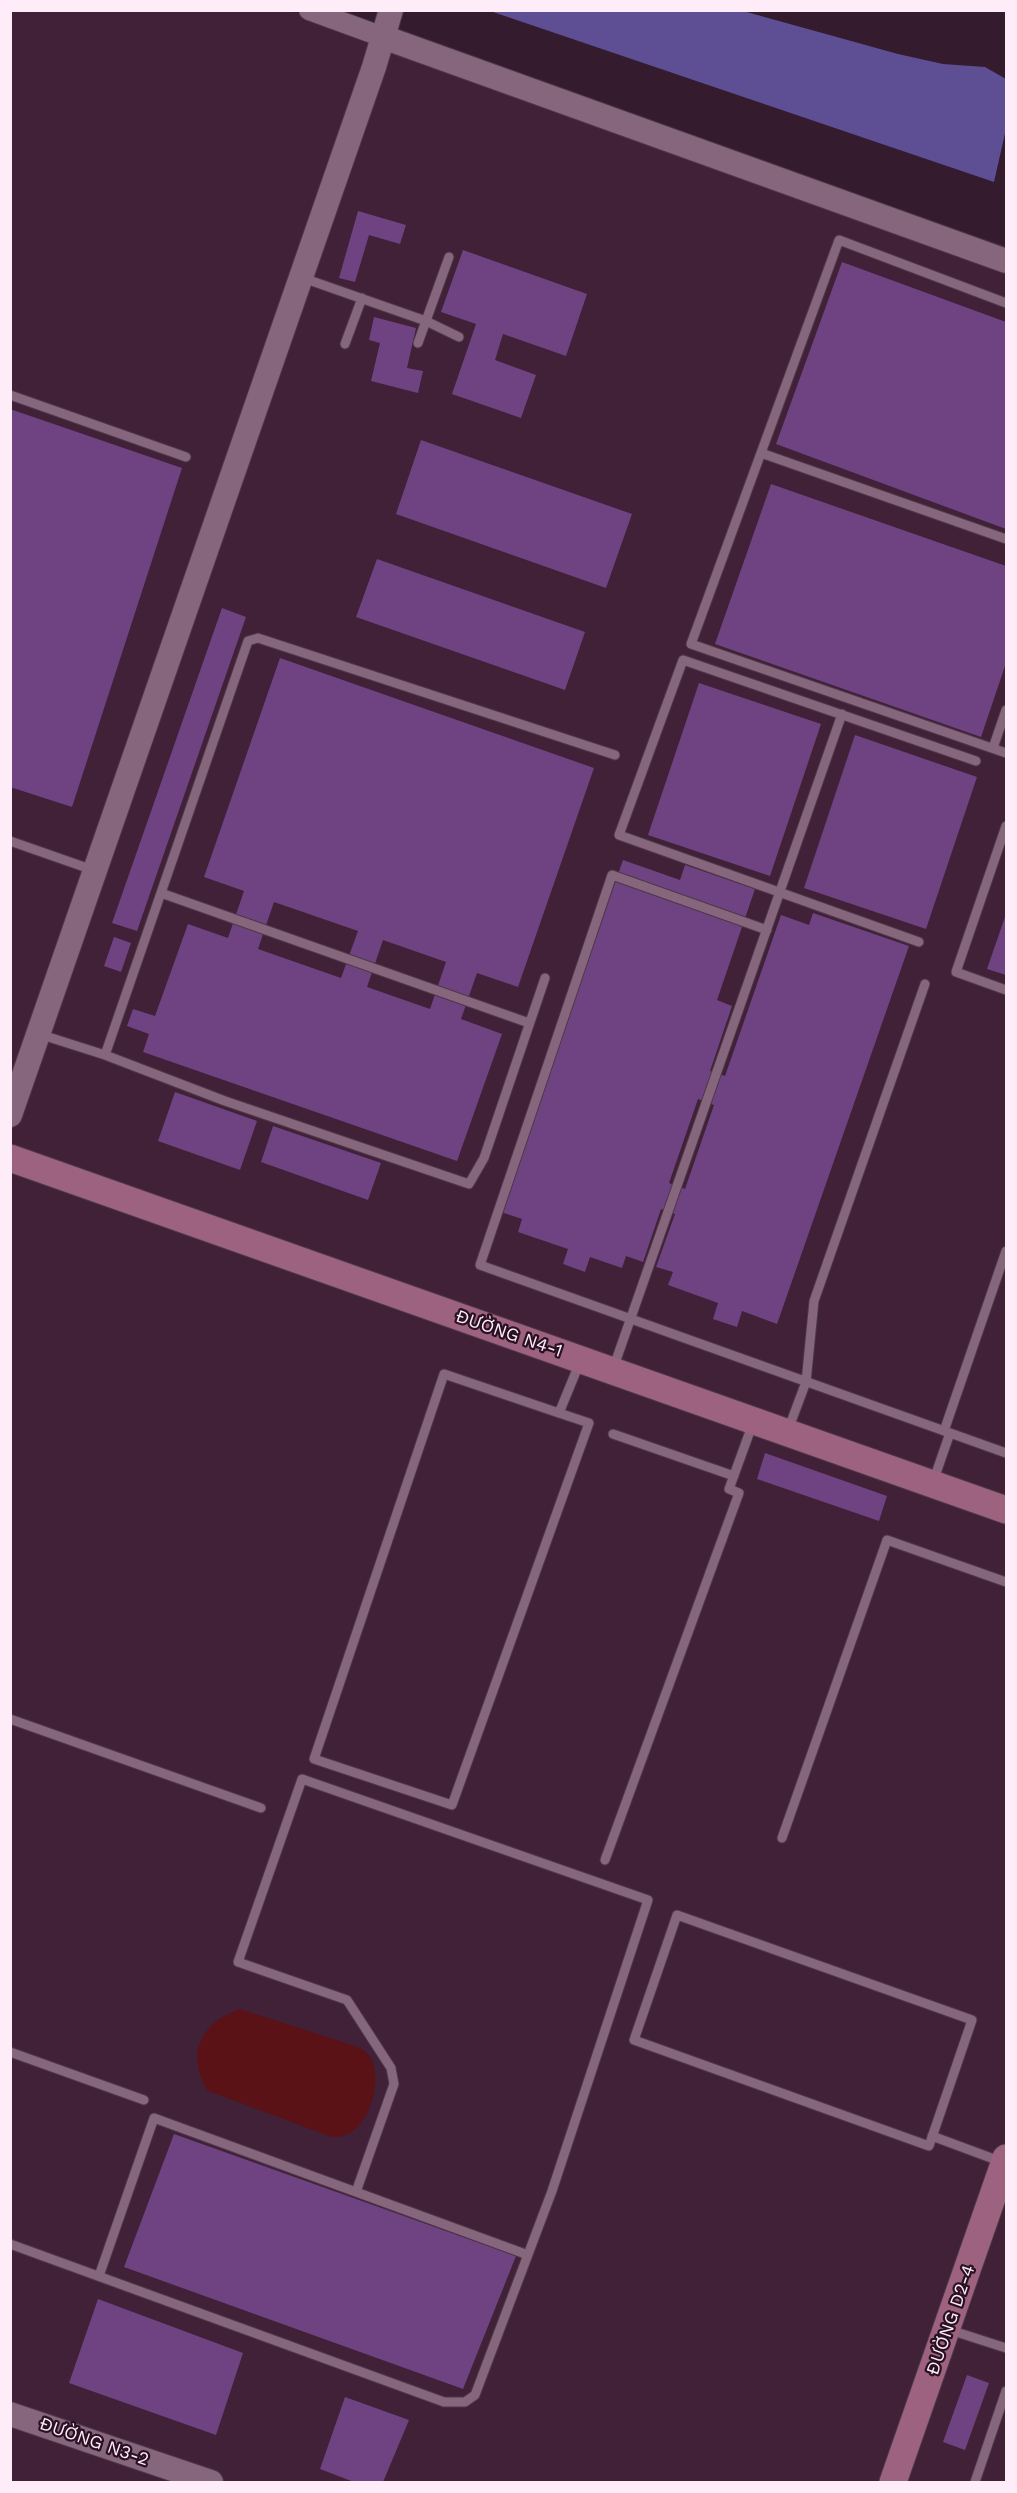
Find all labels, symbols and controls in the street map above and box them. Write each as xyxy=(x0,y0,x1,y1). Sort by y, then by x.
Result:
street label: ĐƯỜNG N4-1 xyxy=(453,1306,565,1362)
street label: ĐƯỜNG D2-4 xyxy=(922,2262,980,2378)
street label: ĐƯỜNG N3-2 xyxy=(36,2413,152,2471)

